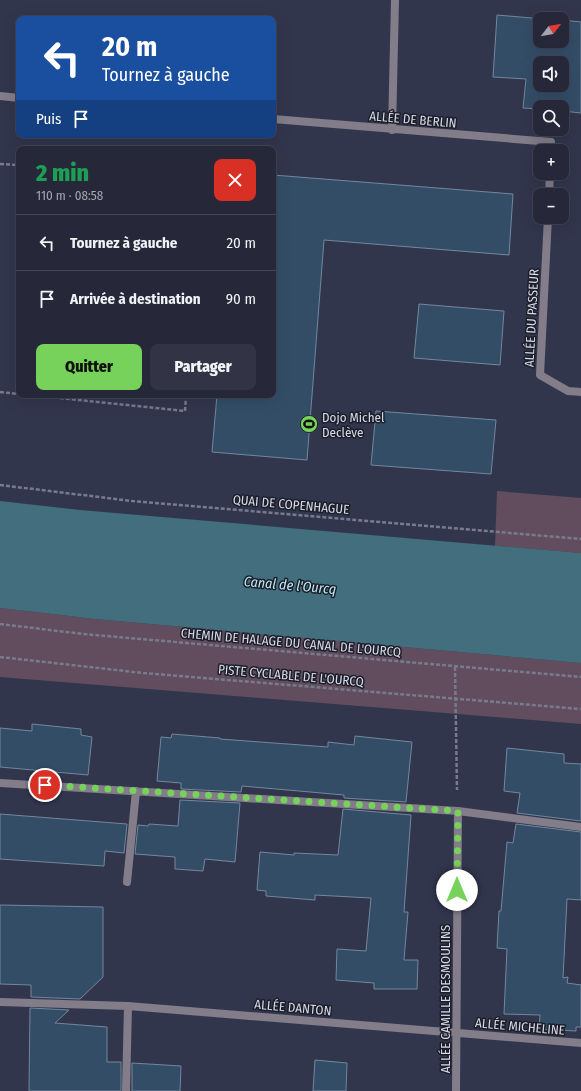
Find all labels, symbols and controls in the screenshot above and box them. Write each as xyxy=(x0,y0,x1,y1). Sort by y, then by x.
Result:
north arrow xyxy=(533,12,569,48)
map controls xyxy=(533,12,569,224)
text: 20 m xyxy=(102,30,157,63)
icon: left xyxy=(36,32,88,84)
button: sound xyxy=(533,56,569,92)
text: Tournez à gauche xyxy=(102,64,230,86)
button: search xyxy=(533,100,569,136)
icon: arrive xyxy=(70,108,92,130)
street label: ALLÉE DE BERLIN xyxy=(369,108,457,131)
text: Puis xyxy=(36,110,62,128)
button: + xyxy=(533,144,569,180)
text: 2 min xyxy=(36,159,89,187)
button: close xyxy=(214,159,256,201)
text: 110 m · 08:58 xyxy=(36,188,103,203)
button: − xyxy=(533,188,569,224)
icon: left xyxy=(36,232,58,254)
text: Tournez à gauche xyxy=(70,234,177,252)
text: 20 m xyxy=(227,234,256,252)
street label: ALLÉE DU PASSEUR xyxy=(521,269,542,367)
icon: arrive xyxy=(36,288,58,310)
text: Arrivée à destination xyxy=(70,290,201,308)
text: 90 m xyxy=(226,290,256,308)
button: Quitter xyxy=(36,344,142,390)
button: Partager xyxy=(150,344,256,390)
place label: Dojo Michel Declève xyxy=(322,410,385,440)
sports icon: Dojo Michel Declève xyxy=(299,414,319,434)
street label: QUAI DE COPENHAGUE xyxy=(232,492,350,517)
water label: Canal de l'Ourcq xyxy=(243,573,337,598)
street label: CHEMIN DE HALAGE DU CANAL DE L'OURCQ xyxy=(180,625,402,660)
street label: PISTE CYCLABLE DE L'OURCQ xyxy=(217,662,364,689)
pin xyxy=(28,768,62,802)
icon: arrive xyxy=(34,774,56,796)
position arrow xyxy=(436,869,478,911)
street label: ALLÉE CAMILLE DESMOULINS xyxy=(438,925,453,1073)
street label: ALLÉE DANTON xyxy=(254,997,332,1018)
street label: ALLÉE MICHELINE xyxy=(474,1015,565,1038)

